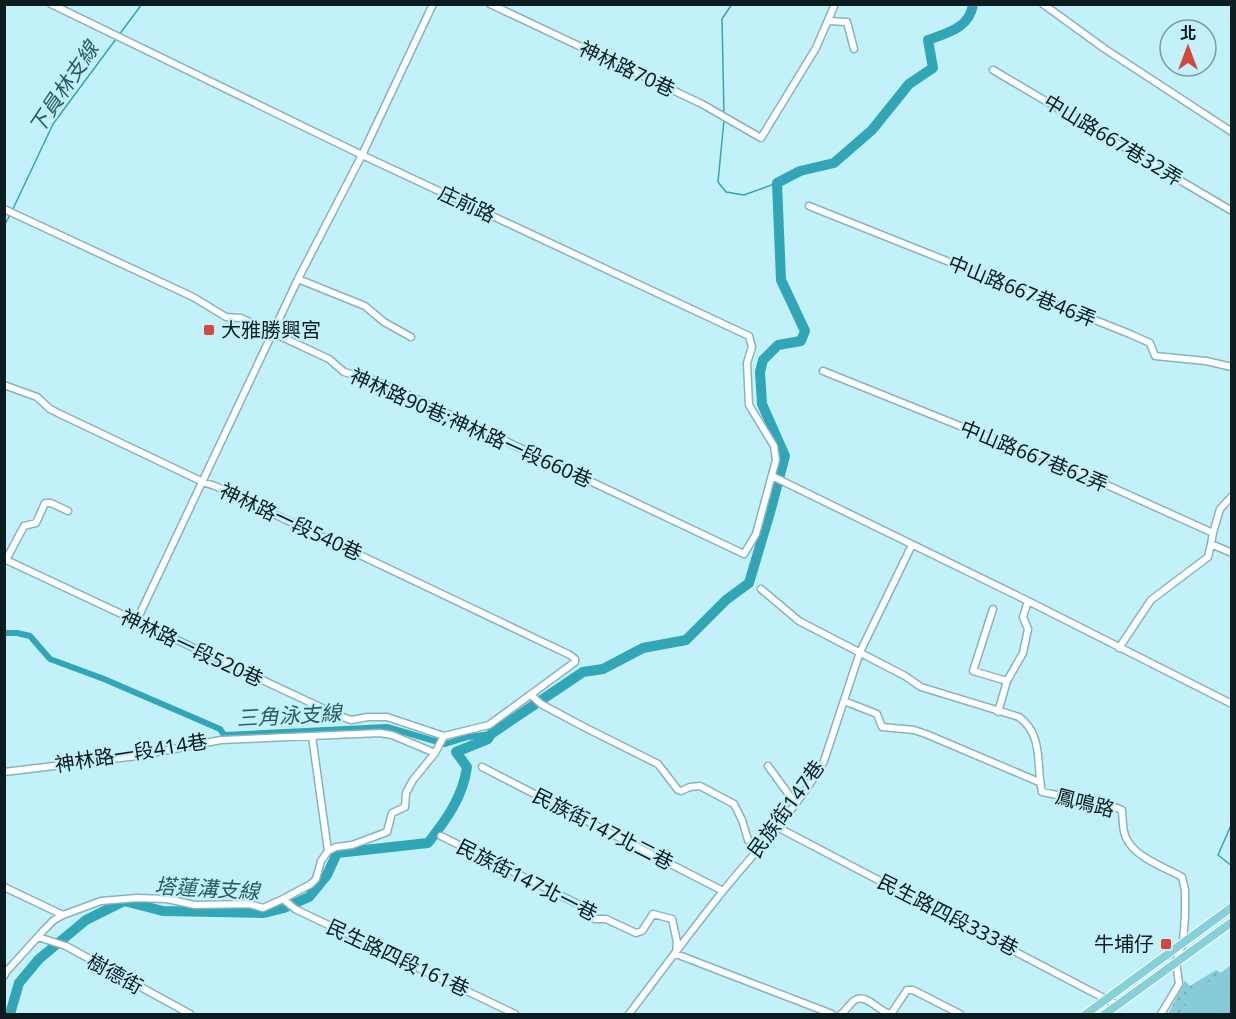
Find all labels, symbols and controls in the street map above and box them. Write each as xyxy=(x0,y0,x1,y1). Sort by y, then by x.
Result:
north arrow xyxy=(1158,18,1218,78)
text: 北 xyxy=(1180,22,1196,44)
water label: 下員林支線 xyxy=(22,34,105,139)
street label: 神林路70巷 xyxy=(575,35,680,103)
street label: 中山路667巷32弄 xyxy=(1039,88,1188,192)
street label: 庄前路 xyxy=(434,179,500,228)
street label: 中山路667巷46弄 xyxy=(944,249,1100,332)
place label: 大雅勝興宮 xyxy=(221,316,321,343)
marker: 大雅勝興宮 xyxy=(202,323,216,337)
street label: 神林路90巷;神林路一段660巷 xyxy=(346,362,597,493)
street label: 中山路667巷62弄 xyxy=(956,414,1112,497)
street label: 神林路一段540巷 xyxy=(216,477,367,566)
street label: 神林路一段520巷 xyxy=(117,603,268,692)
water label: 三角泳支線 xyxy=(236,698,344,732)
street label: 神林路一段414巷 xyxy=(53,727,209,778)
street label: 民族街147巷 xyxy=(741,755,830,863)
street label: 民族街147北二巷 xyxy=(528,781,678,876)
street label: 鳳鳴路 xyxy=(1053,782,1117,823)
street label: 民族街147北一巷 xyxy=(452,832,602,927)
street label: 民生路四段333巷 xyxy=(873,867,1023,962)
water label: 塔蓮溝支線 xyxy=(154,871,262,905)
street label: 民生路四段161巷 xyxy=(323,913,474,1002)
place label: 牛埔仔 xyxy=(1094,930,1154,957)
marker: 牛埔仔 xyxy=(1159,937,1173,951)
street label: 樹德街 xyxy=(82,947,148,1000)

